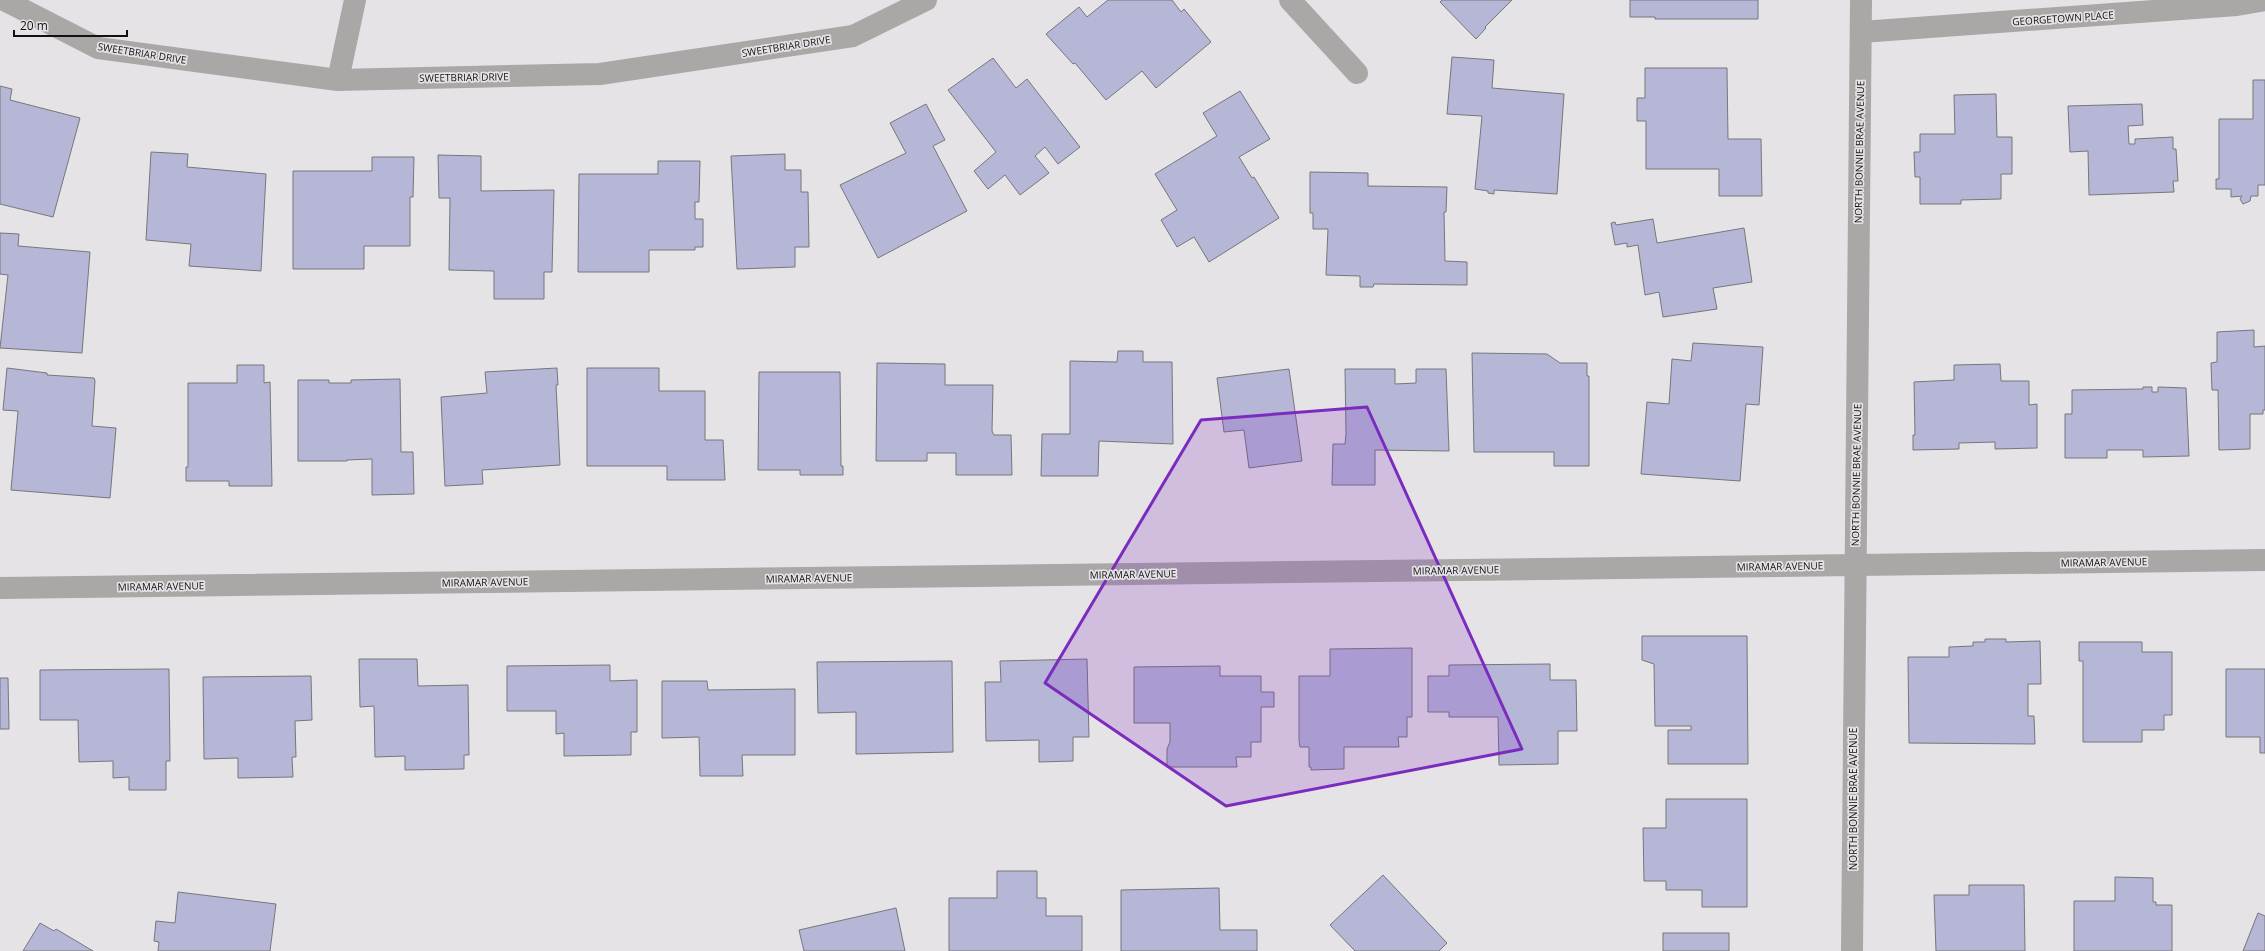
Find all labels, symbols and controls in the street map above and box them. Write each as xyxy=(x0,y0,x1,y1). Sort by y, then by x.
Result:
street label: GEORGETOWN PLACE xyxy=(2012,7,2114,29)
scale bar xyxy=(14,12,127,38)
text: 20 m xyxy=(20,17,48,34)
street label: SWEETBRIAR DRIVE xyxy=(741,32,831,60)
street label: SWEETBRIAR DRIVE xyxy=(97,39,187,67)
street label: SWEETBRIAR DRIVE xyxy=(419,69,509,85)
street label: NORTH BONNIE BRAE AVENUE xyxy=(1851,81,1867,223)
street label: NORTH BONNIE BRAE AVENUE xyxy=(1848,404,1864,546)
street label: MIRAMAR AVENUE xyxy=(2061,554,2147,570)
street label: MIRAMAR AVENUE xyxy=(1737,558,1823,574)
street label: MIRAMAR AVENUE xyxy=(1413,562,1499,578)
street label: MIRAMAR AVENUE xyxy=(1090,566,1176,582)
street label: MIRAMAR AVENUE xyxy=(766,570,852,586)
street label: MIRAMAR AVENUE xyxy=(442,574,528,590)
street label: MIRAMAR AVENUE xyxy=(118,578,204,594)
street label: NORTH BONNIE BRAE AVENUE xyxy=(1846,728,1860,870)

